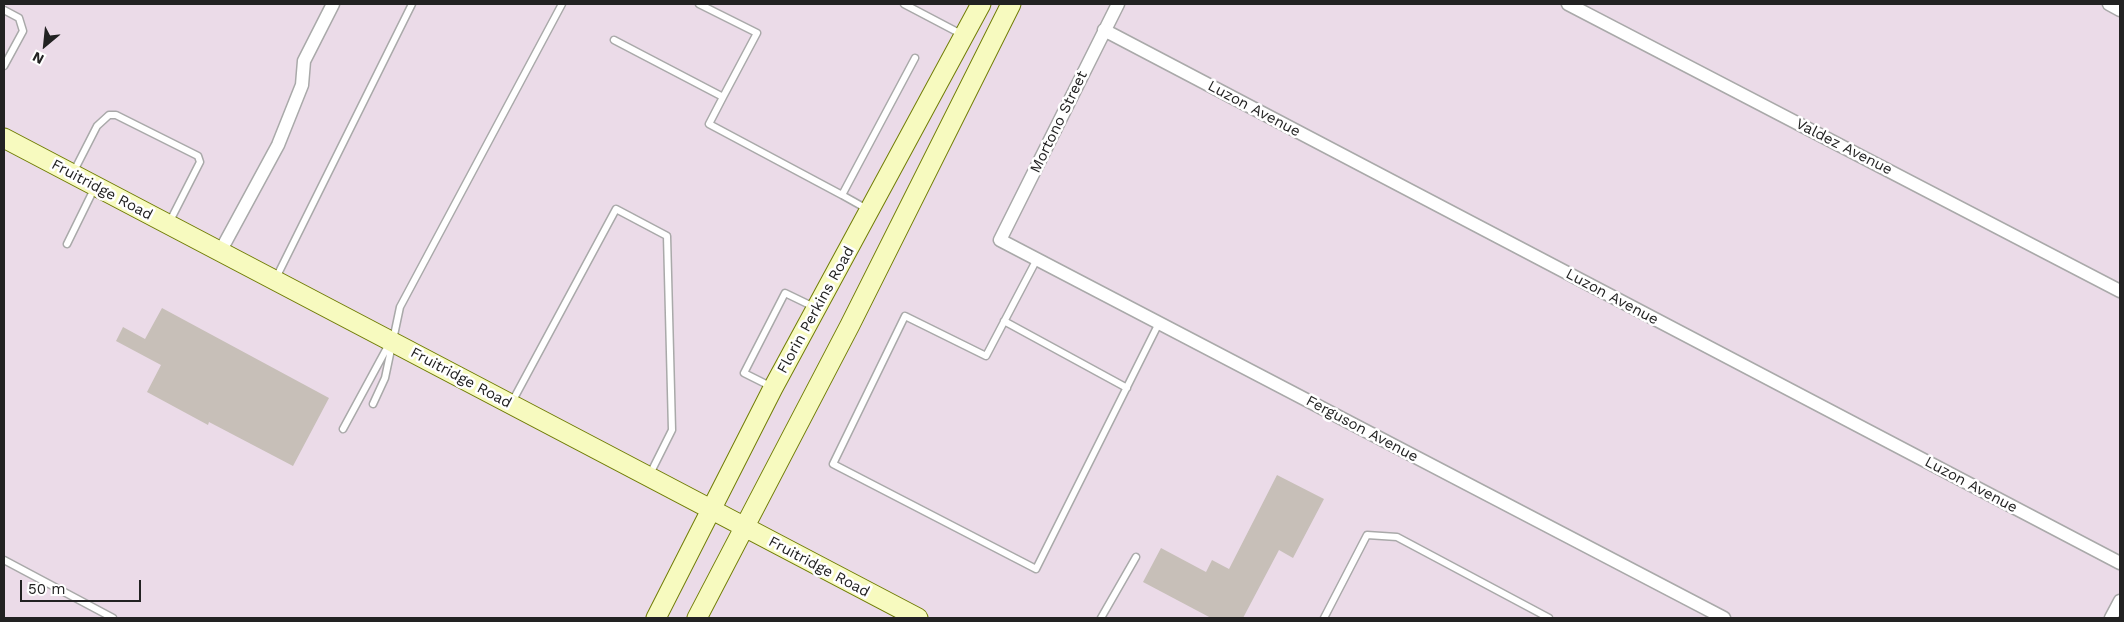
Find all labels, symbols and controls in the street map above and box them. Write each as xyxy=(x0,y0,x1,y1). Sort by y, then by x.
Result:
north arrow xyxy=(20,20,70,70)
text: N xyxy=(30,49,46,68)
street label: Mortono Street xyxy=(1027,68,1091,176)
street label: Luzon Avenue xyxy=(1205,77,1303,141)
street label: Valdez Avenue xyxy=(1793,115,1895,179)
street label: Fruitridge Road xyxy=(48,156,156,224)
street label: Florin Perkins Road xyxy=(774,243,858,377)
street label: Luzon Avenue xyxy=(1563,265,1661,329)
street label: Fruitridge Road xyxy=(407,344,515,412)
street label: Ferguson Avenue xyxy=(1303,392,1421,466)
street label: Luzon Avenue xyxy=(1922,453,2020,517)
street label: Fruitridge Road xyxy=(765,533,873,601)
scale bar xyxy=(22,570,144,602)
text: 50 m xyxy=(28,580,65,598)

